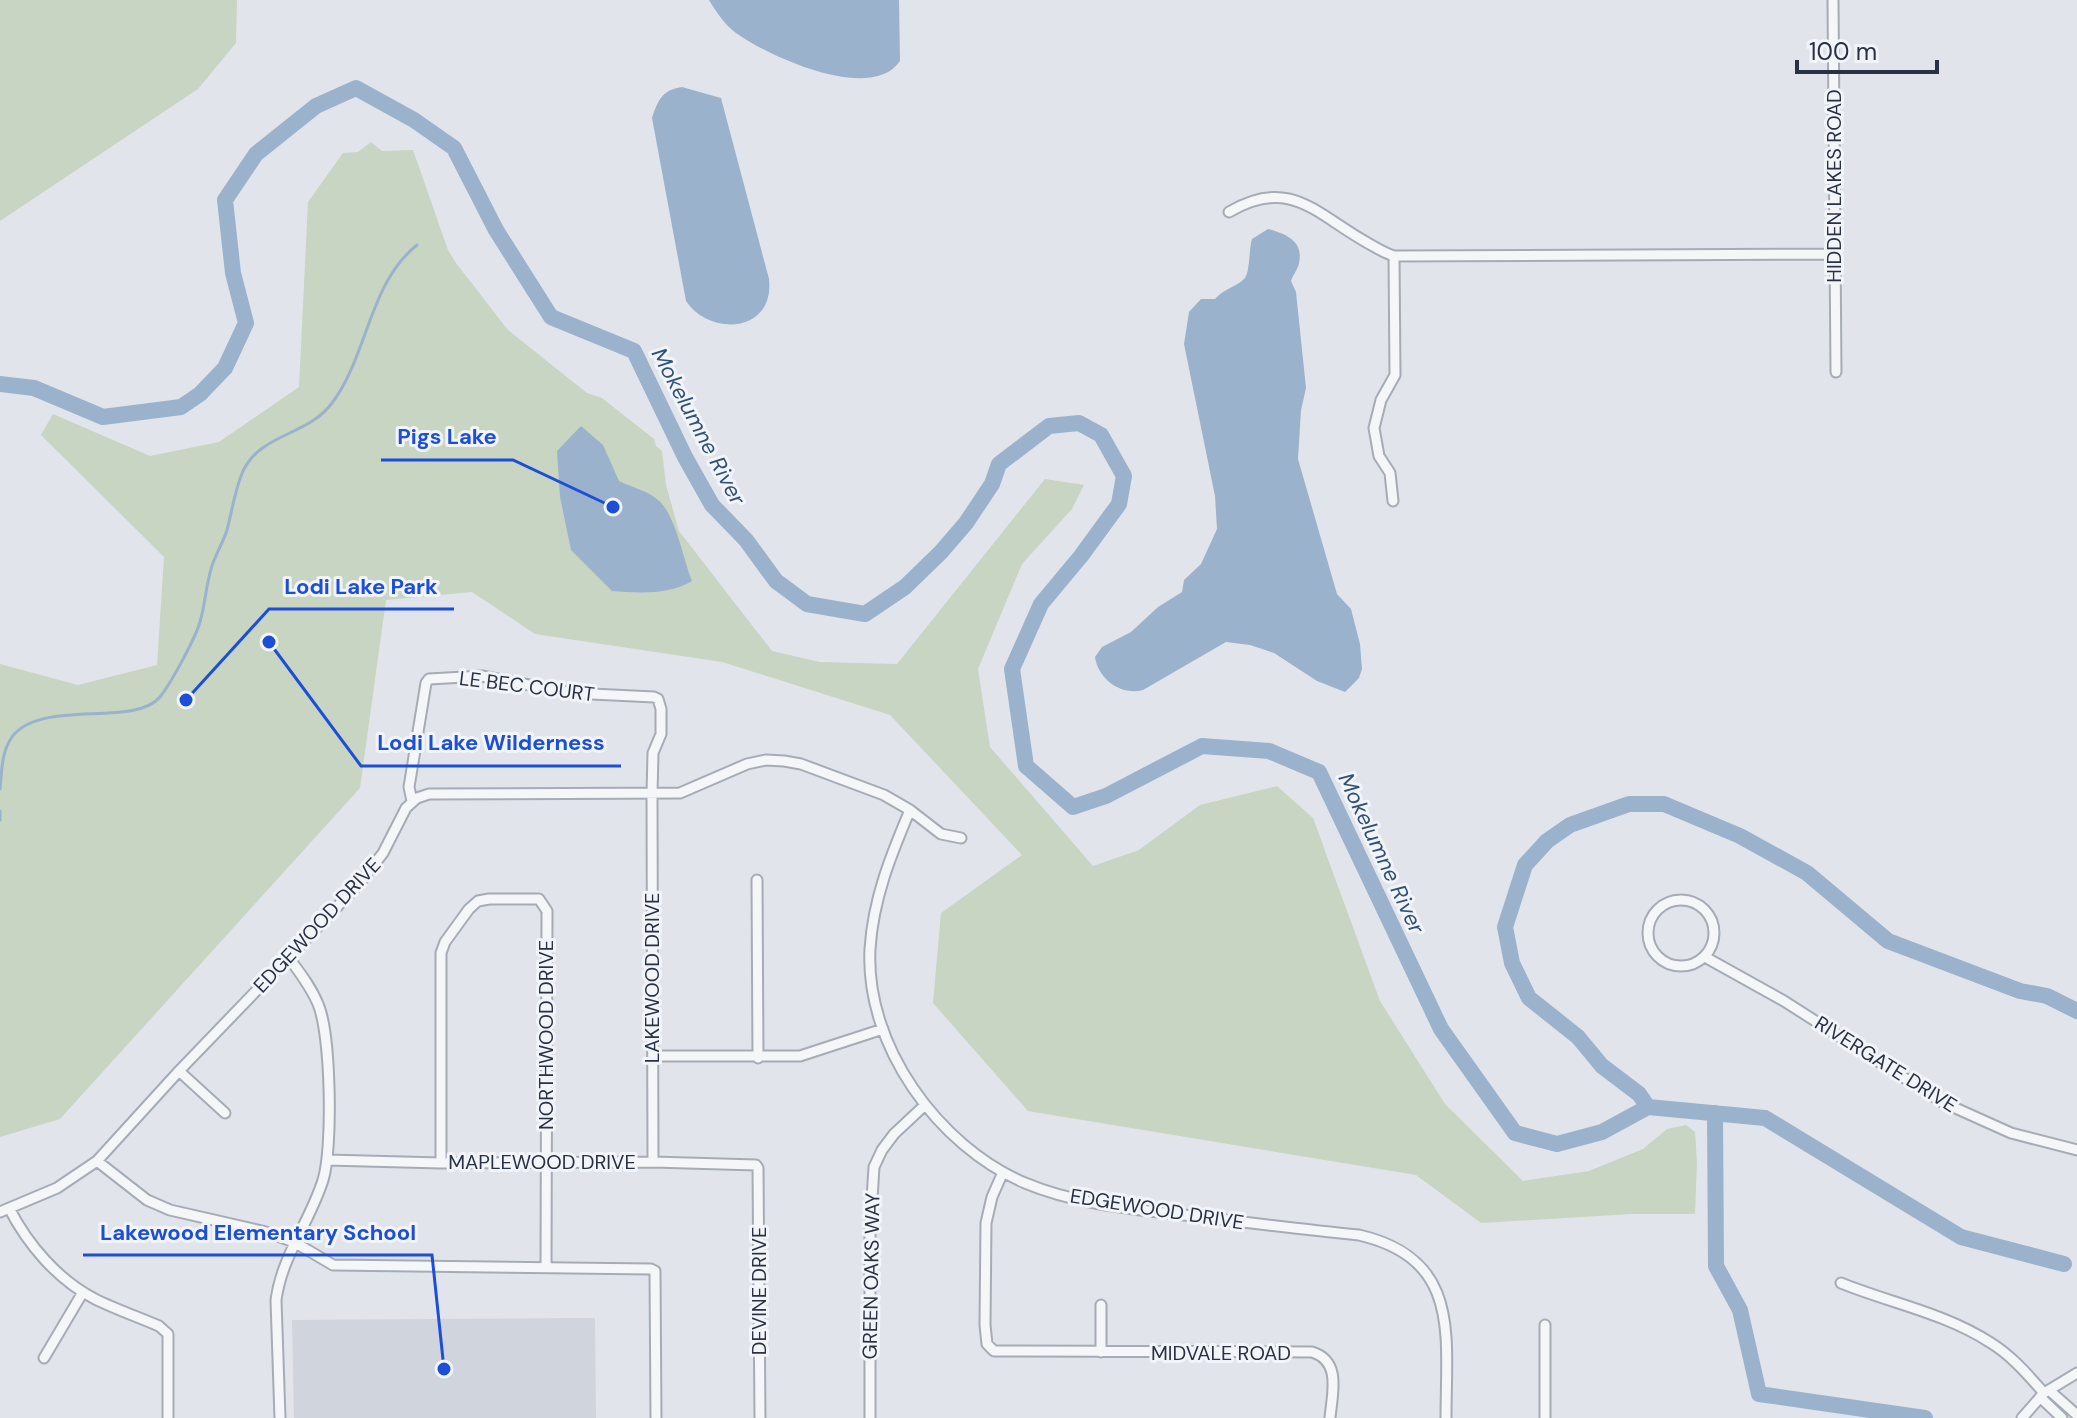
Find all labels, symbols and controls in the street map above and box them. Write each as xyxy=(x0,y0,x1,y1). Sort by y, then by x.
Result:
scale bar xyxy=(1797,24,1937,74)
text: 100 m xyxy=(1809,36,1877,67)
street label: HIDDEN LAKES ROAD xyxy=(1821,89,1847,283)
water label: Mokelumne River xyxy=(645,343,753,511)
callout: Pigs Lake xyxy=(381,414,513,460)
text: Pigs Lake xyxy=(397,422,497,451)
callout: Lodi Lake Park xyxy=(269,563,454,609)
text: Lodi Lake Park xyxy=(284,572,438,601)
street label: LE BEC COURT xyxy=(458,665,596,707)
callout: Lodi Lake Wilderness xyxy=(361,720,621,766)
text: Lodi Lake Wilderness xyxy=(377,728,605,757)
water label: Mokelumne River xyxy=(1332,768,1432,939)
street label: EDGEWOOD DRIVE xyxy=(248,852,386,998)
street label: LAKEWOOD DRIVE xyxy=(639,893,665,1063)
street label: NORTHWOOD DRIVE xyxy=(533,940,559,1130)
street label: RIVERGATE DRIVE xyxy=(1810,1010,1962,1118)
street label: MAPLEWOOD DRIVE xyxy=(448,1149,636,1175)
street label: EDGEWOOD DRIVE xyxy=(1068,1182,1246,1236)
street label: GREEN OAKS WAY xyxy=(857,1192,885,1359)
callout: Lakewood Elementary School xyxy=(83,1209,432,1255)
text: Lakewood Elementary School xyxy=(100,1218,416,1247)
street label: DEVINE DRIVE xyxy=(746,1227,772,1355)
street label: MIDVALE ROAD xyxy=(1151,1340,1291,1366)

